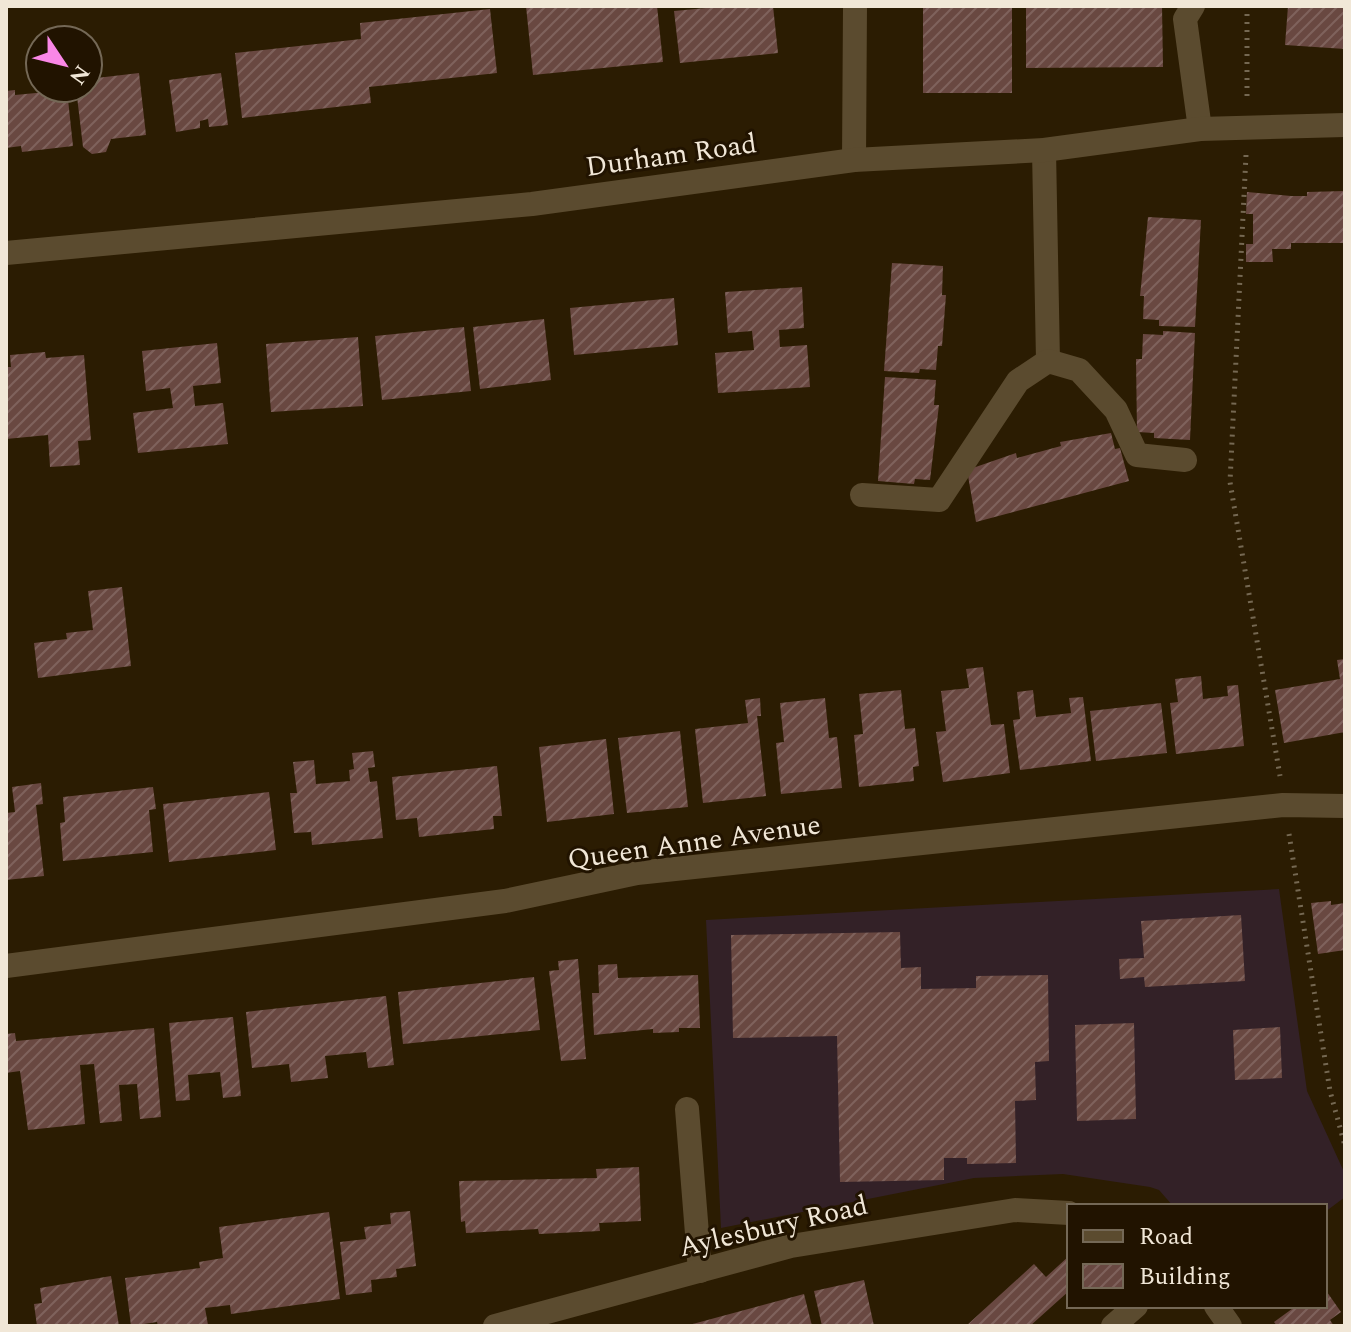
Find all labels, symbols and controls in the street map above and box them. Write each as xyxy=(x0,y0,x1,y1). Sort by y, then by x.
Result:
north arrow xyxy=(24,24,104,104)
text: N xyxy=(60,58,98,91)
street label: Durham Road xyxy=(583,122,760,189)
street label: Queen Anne Avenue xyxy=(565,803,824,882)
street label: Aylesbury Road xyxy=(674,1184,872,1269)
legend xyxy=(1067,1204,1327,1308)
text: Road xyxy=(1139,1219,1193,1255)
text: Building xyxy=(1139,1259,1231,1295)

